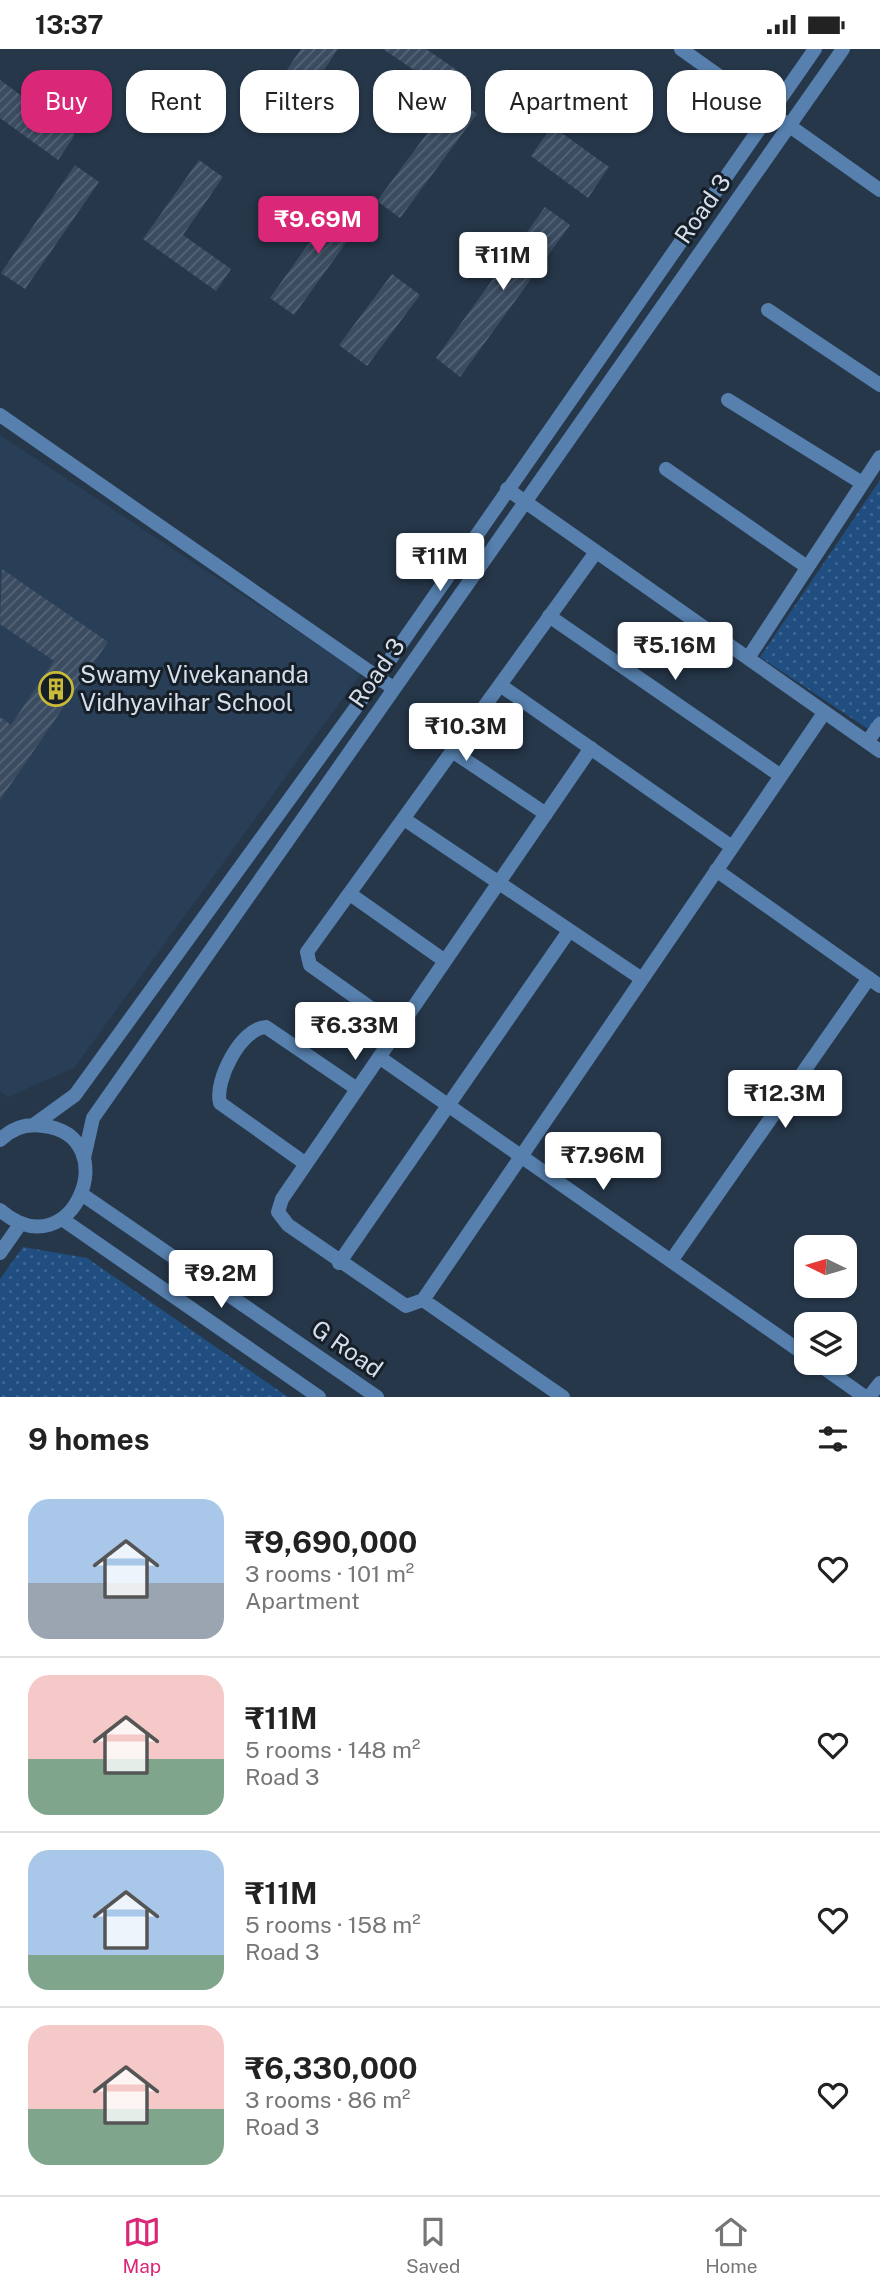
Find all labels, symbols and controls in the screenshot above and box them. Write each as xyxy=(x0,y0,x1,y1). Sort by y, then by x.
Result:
text: 13:37 xyxy=(35,9,104,40)
chip: Buy xyxy=(21,70,112,133)
chip: Rent xyxy=(126,70,226,133)
chip: Filters xyxy=(240,70,359,133)
chip: New xyxy=(373,70,471,133)
chip: Apartment xyxy=(485,70,653,133)
chip: House xyxy=(667,70,786,133)
street label: Road 3 xyxy=(668,169,736,248)
pin: ₹9.69M xyxy=(261,197,375,256)
text: ₹9.69M xyxy=(274,205,362,232)
pin: ₹11M xyxy=(462,233,544,292)
text: ₹11M xyxy=(475,241,531,268)
pin: ₹11M xyxy=(399,533,481,593)
text: ₹11M xyxy=(412,542,468,569)
pin: ₹5.16M xyxy=(618,623,732,682)
text: ₹5.16M xyxy=(634,631,716,658)
street label: Road 3 xyxy=(342,633,410,712)
place label: Swamy Vivekananda Vidhyavihar School xyxy=(80,660,309,716)
building icon: Swamy Vivekananda Vidhyavihar School xyxy=(37,670,75,708)
pin: ₹10.3M xyxy=(409,703,523,763)
text: ₹10.3M xyxy=(425,712,507,739)
pin: ₹6.33M xyxy=(298,1003,412,1062)
text: ₹6.33M xyxy=(311,1011,399,1038)
pin: ₹12.3M xyxy=(728,1070,842,1130)
text: ₹12.3M xyxy=(744,1079,826,1106)
pin: ₹7.96M xyxy=(546,1133,660,1192)
text: ₹7.96M xyxy=(561,1141,645,1168)
north arrow xyxy=(794,1235,858,1299)
map controls xyxy=(794,1235,857,1375)
pin: ₹9.2M xyxy=(172,1251,270,1310)
text: ₹9.2M xyxy=(185,1259,257,1286)
button: layers xyxy=(794,1312,857,1375)
street label: G Road xyxy=(307,1314,388,1383)
icon: filters xyxy=(814,1420,852,1458)
text: 9 homes xyxy=(28,1421,150,1457)
text: ₹9,690,000 xyxy=(245,1524,417,1560)
icon: home xyxy=(84,1527,168,1611)
icon: heart xyxy=(814,1550,852,1588)
text: 3 rooms · 101 m² xyxy=(245,1560,414,1587)
text: Apartment xyxy=(245,1587,360,1614)
text: ₹11M xyxy=(245,1700,318,1736)
icon: home xyxy=(84,1703,168,1787)
icon: heart xyxy=(814,1726,852,1764)
text: 5 rooms · 148 m² xyxy=(245,1736,420,1763)
text: Road 3 xyxy=(245,1763,320,1790)
text: ₹11M xyxy=(245,1875,318,1911)
icon: home xyxy=(84,1878,168,1962)
icon: heart xyxy=(814,1901,852,1939)
text: 5 rooms · 158 m² xyxy=(245,1911,421,1938)
text: Road 3 xyxy=(245,1938,320,1965)
text: ₹6,330,000 xyxy=(245,2050,418,2086)
icon: home xyxy=(84,2053,168,2137)
icon: heart xyxy=(814,2076,852,2114)
text: 3 rooms · 86 m² xyxy=(245,2086,411,2113)
text: Road 3 xyxy=(245,2113,320,2140)
tab: Map xyxy=(122,2213,161,2277)
tab: Saved xyxy=(406,2213,460,2277)
tab: Home xyxy=(705,2213,758,2277)

